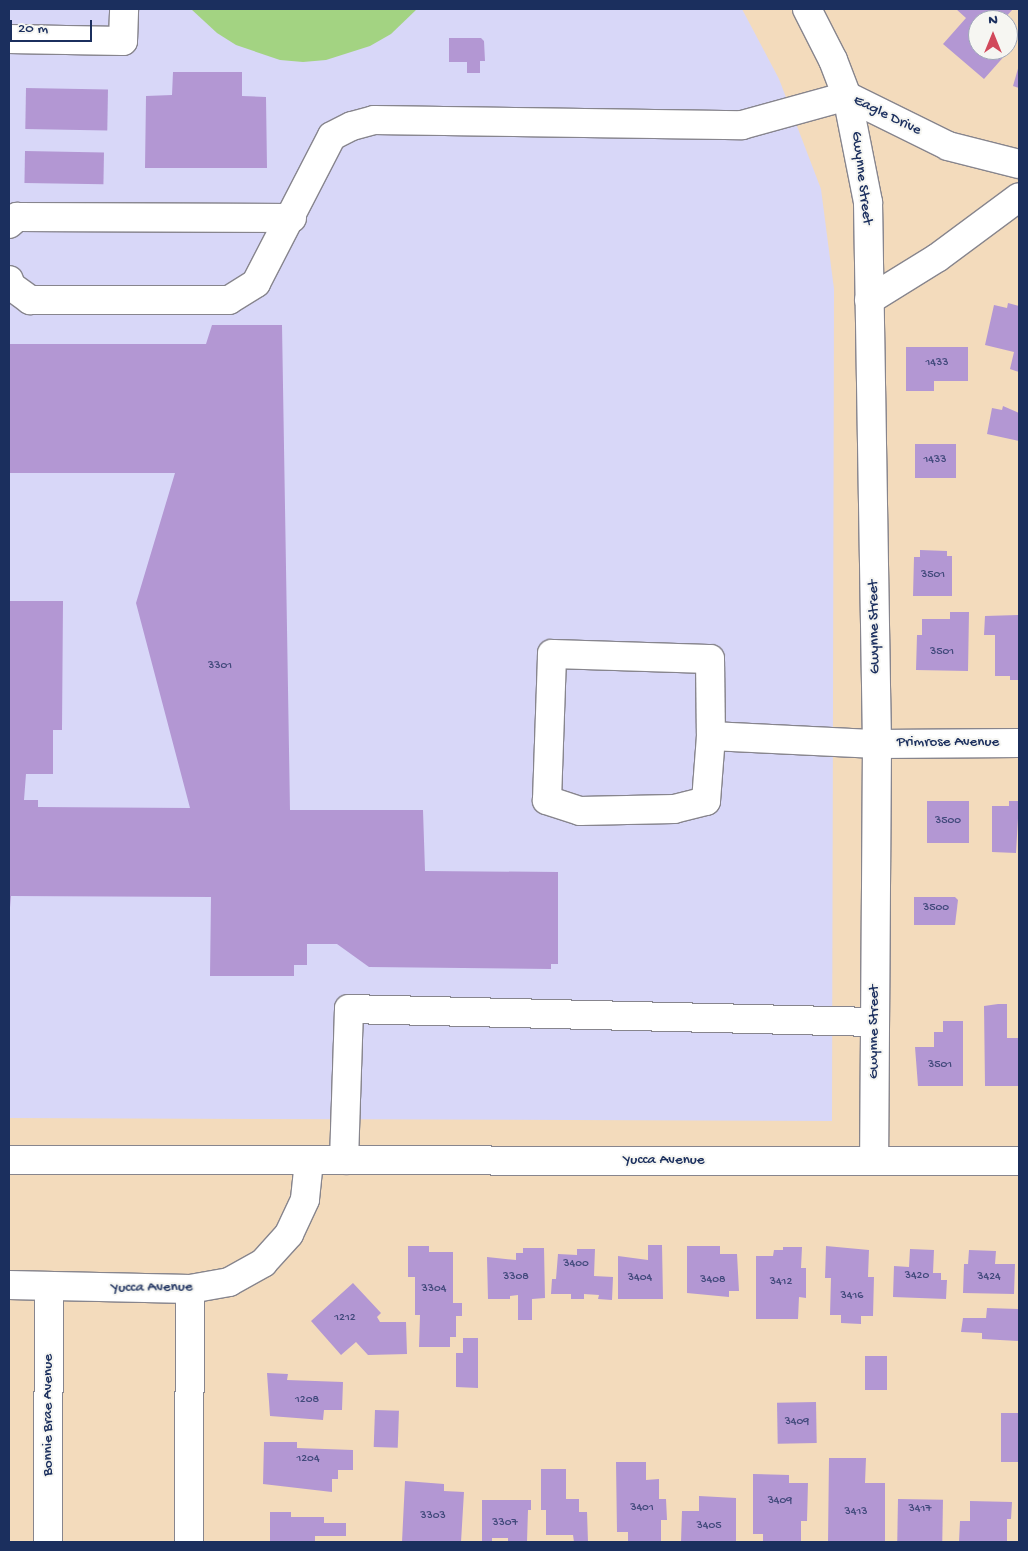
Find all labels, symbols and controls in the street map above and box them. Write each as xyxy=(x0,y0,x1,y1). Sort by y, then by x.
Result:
scale bar xyxy=(12,10,95,42)
north arrow xyxy=(968,10,1018,60)
text: N xyxy=(988,12,998,29)
text: 20 m xyxy=(18,20,48,38)
street label: Eagle Drive xyxy=(850,92,924,140)
street label: Gwynne Street xyxy=(846,130,876,226)
house number: 1433 xyxy=(926,357,948,371)
house number: 1433 xyxy=(924,454,946,468)
house number: 3501 xyxy=(921,569,945,583)
street label: Gwynne Street xyxy=(865,580,885,674)
house number: 3501 xyxy=(930,646,954,660)
house number: 3301 xyxy=(208,660,232,674)
street label: Primrose Avenue xyxy=(897,734,999,752)
house number: 3500 xyxy=(935,815,961,829)
house number: 3500 xyxy=(923,902,949,916)
street label: Gwynne Street xyxy=(866,985,884,1079)
house number: 3501 xyxy=(928,1059,952,1073)
street label: Yucca Avenue xyxy=(623,1152,705,1170)
house number: 3400 xyxy=(563,1258,589,1272)
house number: 3420 xyxy=(905,1270,929,1284)
house number: 3308 xyxy=(503,1271,529,1285)
house number: 3424 xyxy=(977,1271,1001,1285)
house number: 3404 xyxy=(628,1272,652,1286)
house number: 3408 xyxy=(700,1274,726,1288)
house number: 3412 xyxy=(770,1276,792,1290)
street label: Yucca Avenue xyxy=(111,1278,193,1298)
house number: 3304 xyxy=(422,1283,446,1297)
house number: 3416 xyxy=(841,1290,863,1304)
house number: 1212 xyxy=(334,1312,356,1326)
street label: Bonnie Brae Avenue xyxy=(40,1354,58,1476)
house number: 1208 xyxy=(295,1394,319,1408)
house number: 3409 xyxy=(785,1416,809,1430)
house number: 1204 xyxy=(296,1453,320,1467)
house number: 3409 xyxy=(768,1495,792,1509)
house number: 3401 xyxy=(630,1502,654,1516)
house number: 3417 xyxy=(909,1503,931,1517)
house number: 3413 xyxy=(845,1506,867,1520)
house number: 3303 xyxy=(420,1510,446,1524)
house number: 3307 xyxy=(492,1517,518,1531)
house number: 3405 xyxy=(696,1520,722,1534)

